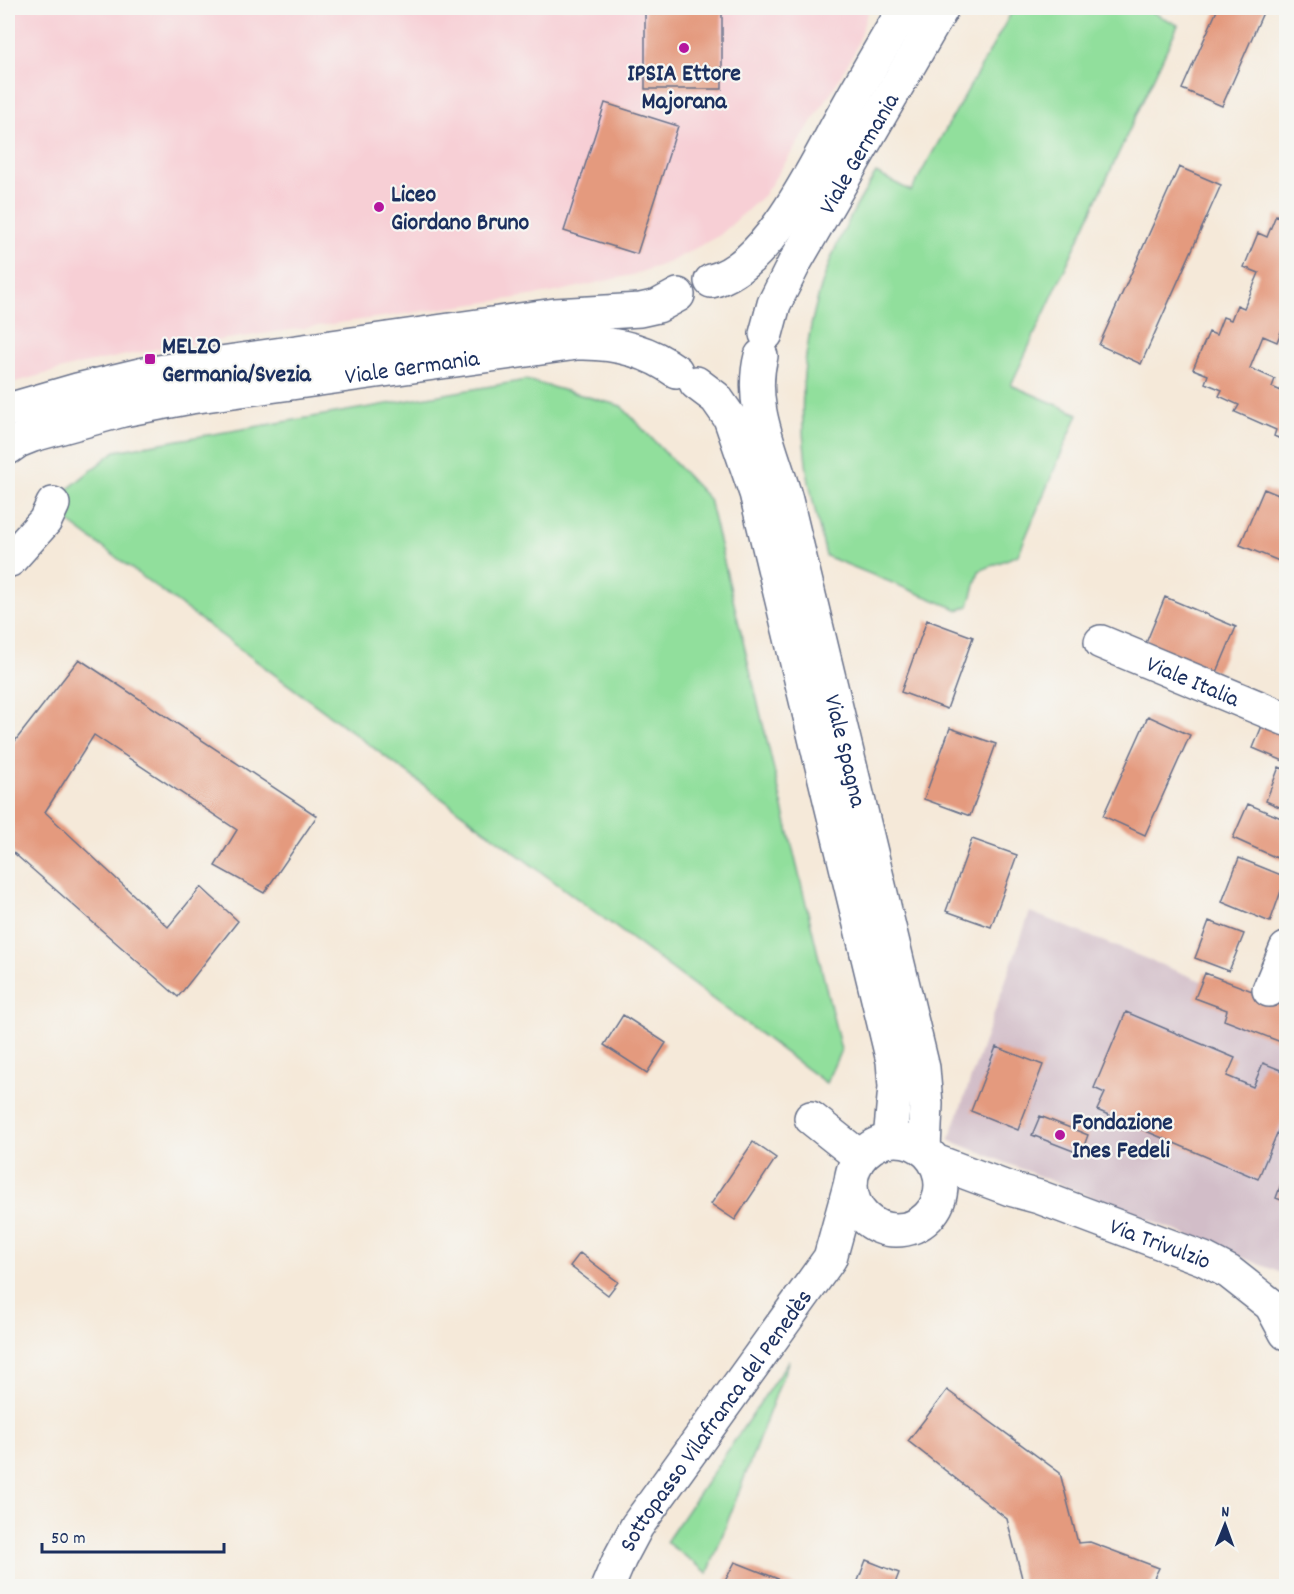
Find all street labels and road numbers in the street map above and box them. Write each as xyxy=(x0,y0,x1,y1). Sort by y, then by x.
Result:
street label: Viale Germania xyxy=(812,87,910,221)
street label: Viale Germania xyxy=(343,343,482,395)
street label: Viale Italia xyxy=(1140,649,1245,718)
street label: Viale Spagna xyxy=(814,691,874,812)
street label: Via Trivulzio xyxy=(1104,1211,1216,1280)
street label: Sottopasso Vilafranca del Penedès xyxy=(612,1283,822,1559)

